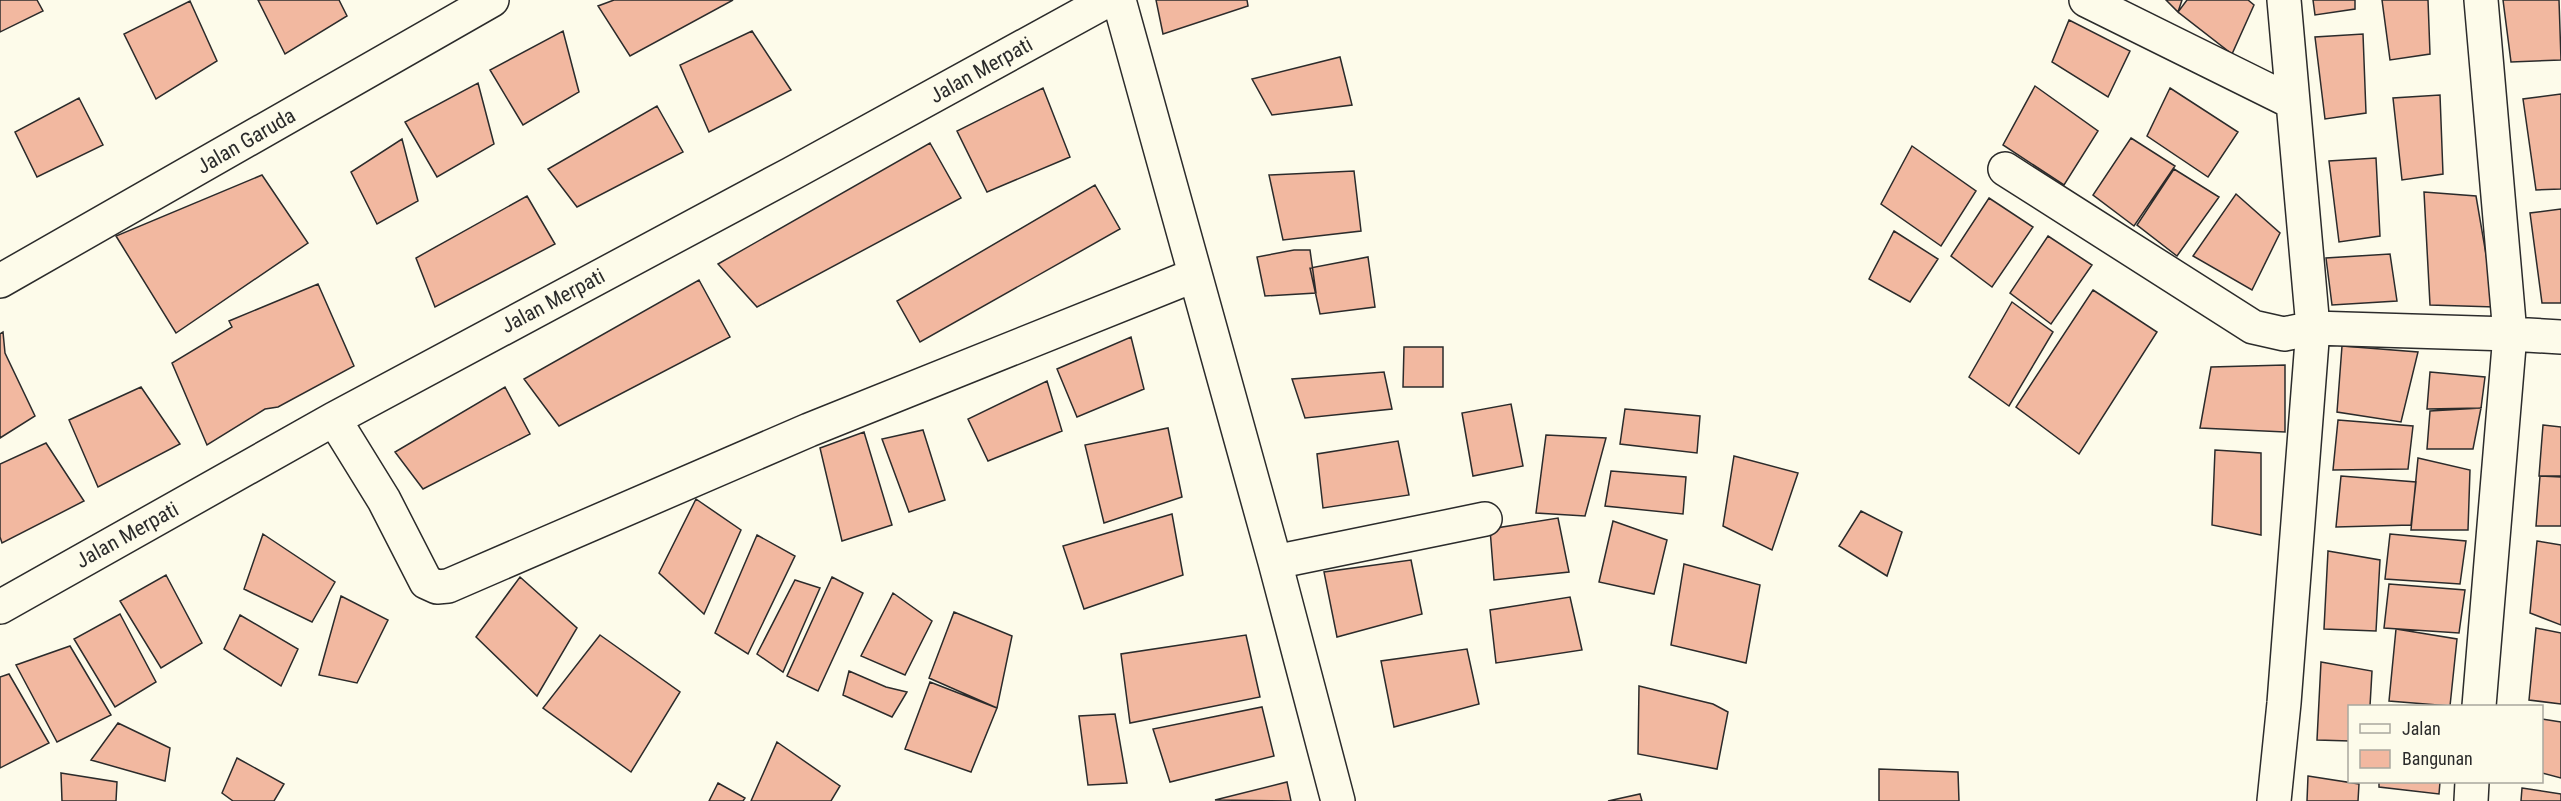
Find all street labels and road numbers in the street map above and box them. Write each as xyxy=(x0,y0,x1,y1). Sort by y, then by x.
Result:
street label: Jalan Merpati xyxy=(925,32,1037,108)
street label: Jalan Garuda xyxy=(193,103,299,179)
street label: Jalan Merpati xyxy=(497,264,609,338)
street label: Jalan Merpati xyxy=(71,497,183,573)

